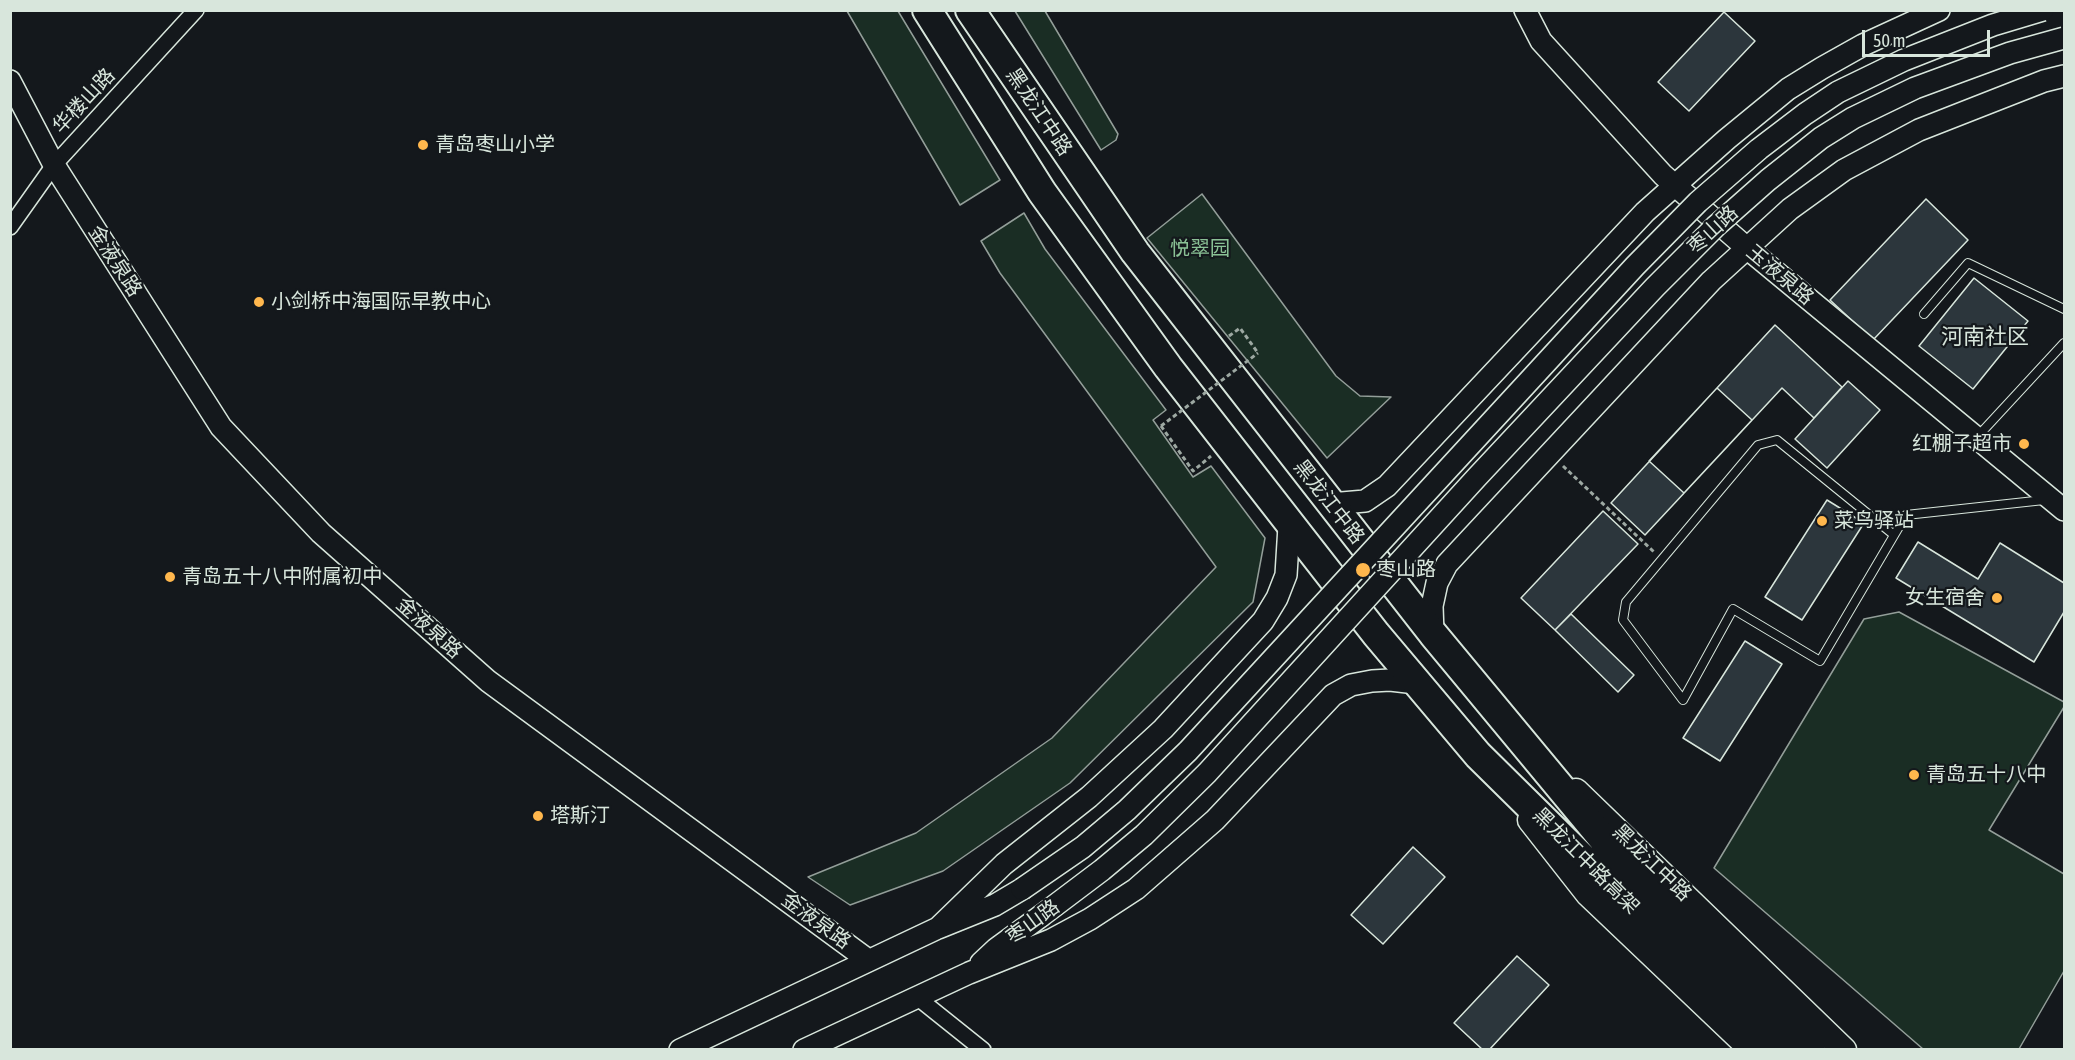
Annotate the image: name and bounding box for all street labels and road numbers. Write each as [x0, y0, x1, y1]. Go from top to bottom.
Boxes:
street label: 华楼山路 [48, 64, 120, 138]
street label: 黑龙江中路 [1001, 64, 1077, 160]
street label: 枣山路 [1683, 201, 1743, 259]
street label: 金液泉路 [83, 221, 147, 301]
street label: 玉液泉路 [1742, 240, 1818, 310]
street label: 黑龙江中路 [1289, 455, 1369, 549]
street label: 金液泉路 [391, 592, 467, 664]
street label: 黑龙江中路高架 [1528, 803, 1644, 919]
street label: 黑龙江中路 [1608, 820, 1696, 906]
street label: 金液泉路 [777, 888, 855, 954]
street label: 枣山路 [1002, 895, 1064, 949]

